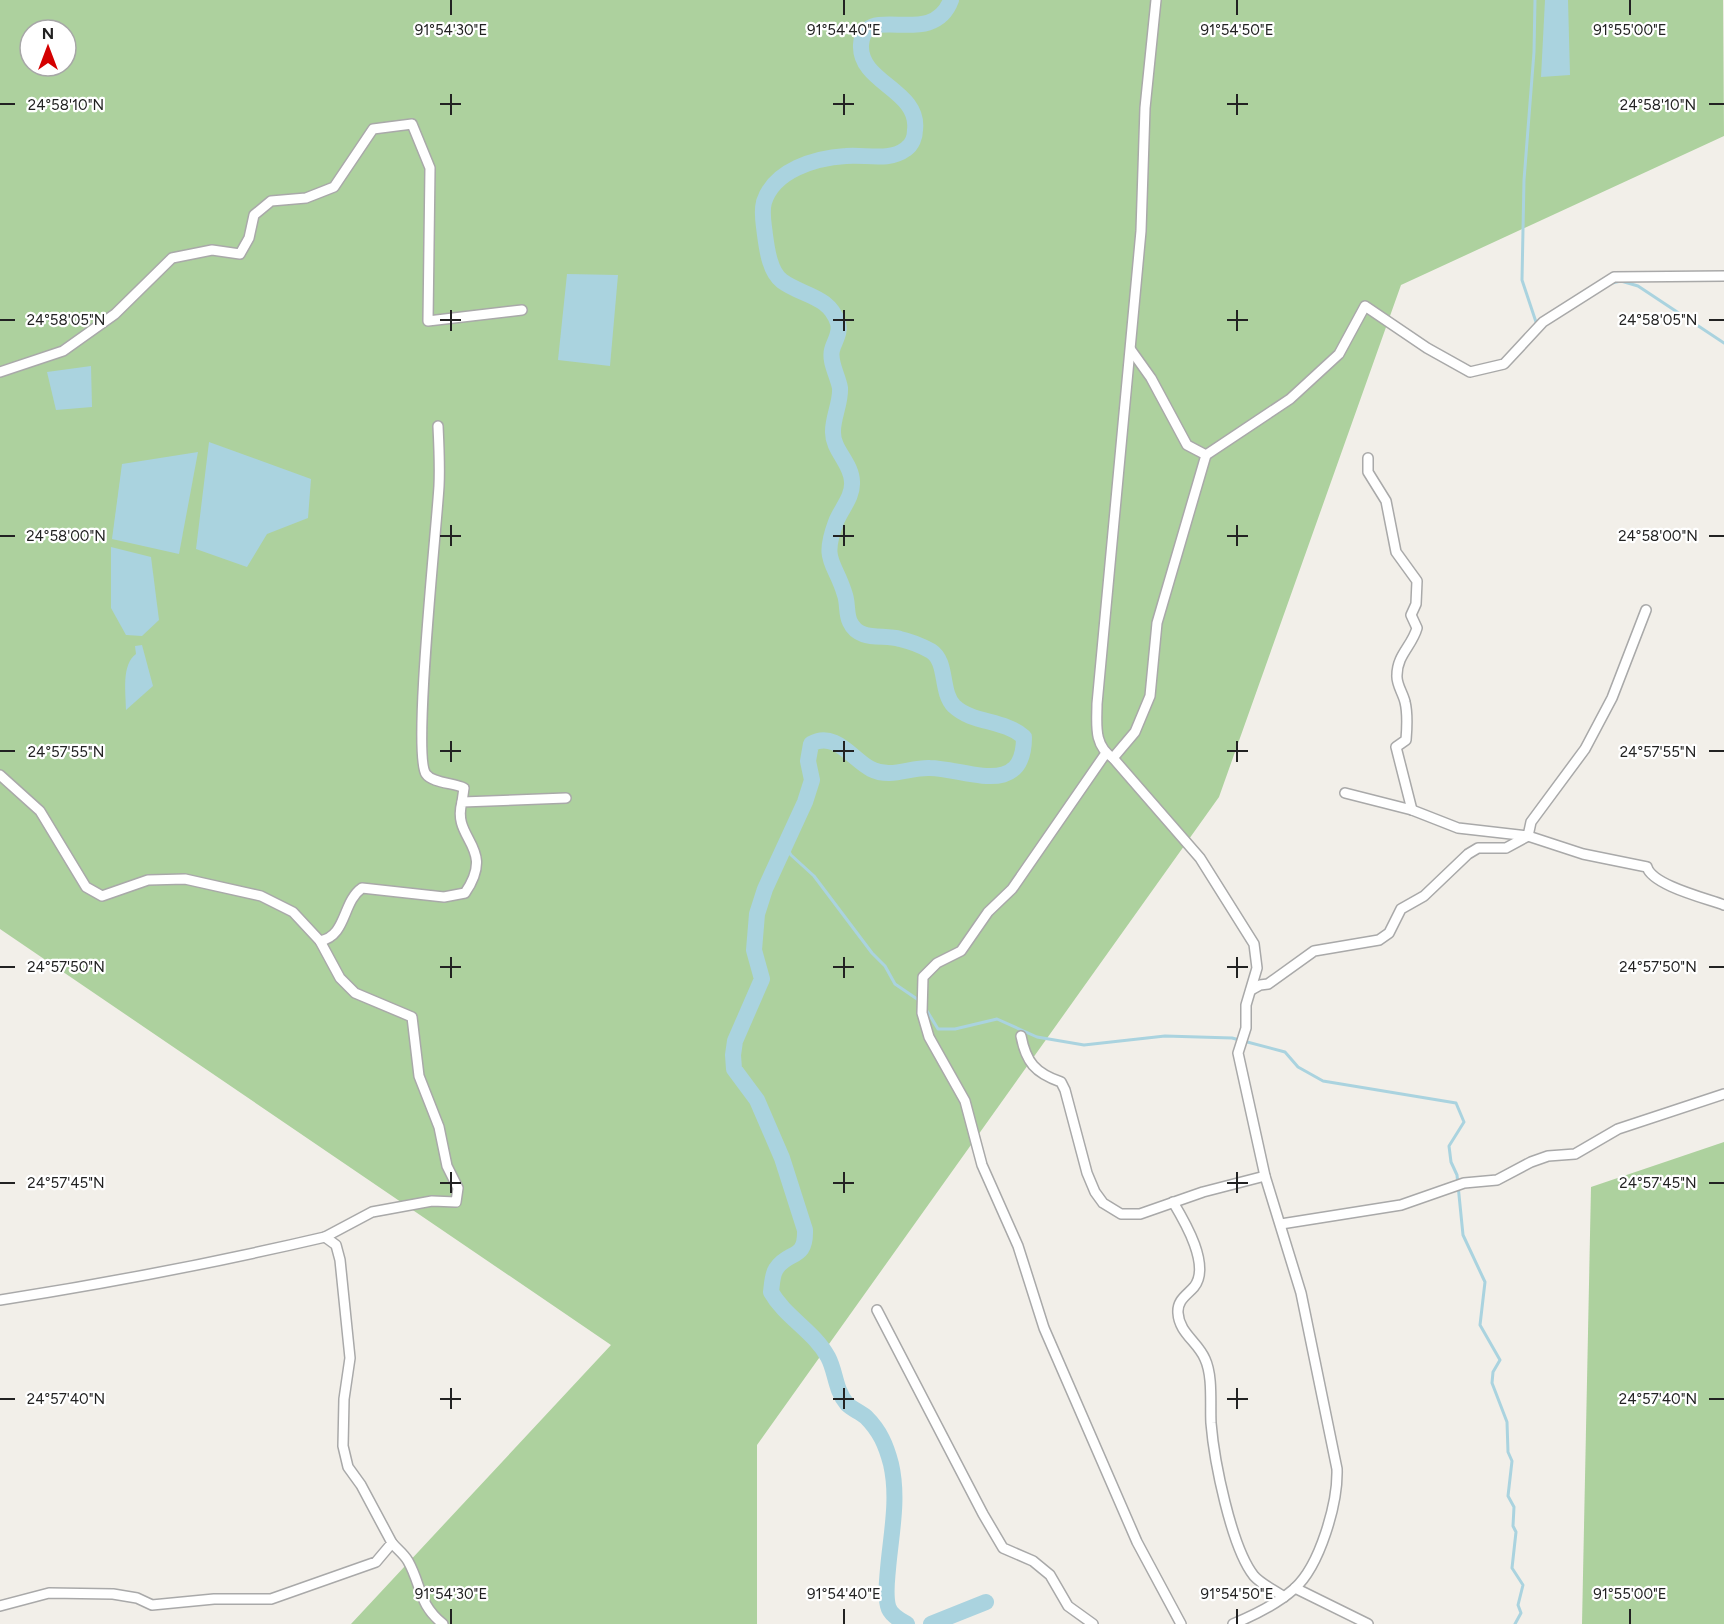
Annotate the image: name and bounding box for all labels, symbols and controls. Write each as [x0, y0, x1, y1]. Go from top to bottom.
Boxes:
north arrow [18, 18, 78, 78]
text: 91°54'30"E [415, 21, 487, 39]
text: 91°54'40"E [807, 21, 881, 39]
text: 91°54'50"E [1200, 21, 1274, 39]
text: 91°55'00"E [1593, 21, 1667, 39]
text: N [42, 24, 54, 43]
text: 24°58'10"N [28, 96, 104, 114]
text: 24°58'10"N [1620, 96, 1696, 114]
text: 24°58'05"N [27, 311, 105, 329]
text: 24°58'05"N [1619, 311, 1697, 329]
text: 24°58'00"N [26, 527, 106, 545]
text: 24°58'00"N [1618, 527, 1698, 545]
text: 24°57'55"N [28, 743, 104, 761]
text: 24°57'55"N [1620, 743, 1696, 761]
text: 24°57'50"N [27, 958, 105, 976]
text: 24°57'50"N [1619, 958, 1697, 976]
text: 24°57'45"N [27, 1174, 105, 1192]
text: 24°57'45"N [1619, 1174, 1697, 1192]
text: 24°57'40"N [27, 1390, 105, 1408]
text: 24°57'40"N [1619, 1390, 1697, 1408]
text: 91°54'30"E [415, 1585, 487, 1603]
text: 91°54'40"E [807, 1585, 881, 1603]
text: 91°54'50"E [1200, 1585, 1274, 1603]
text: 91°55'00"E [1593, 1585, 1667, 1603]

